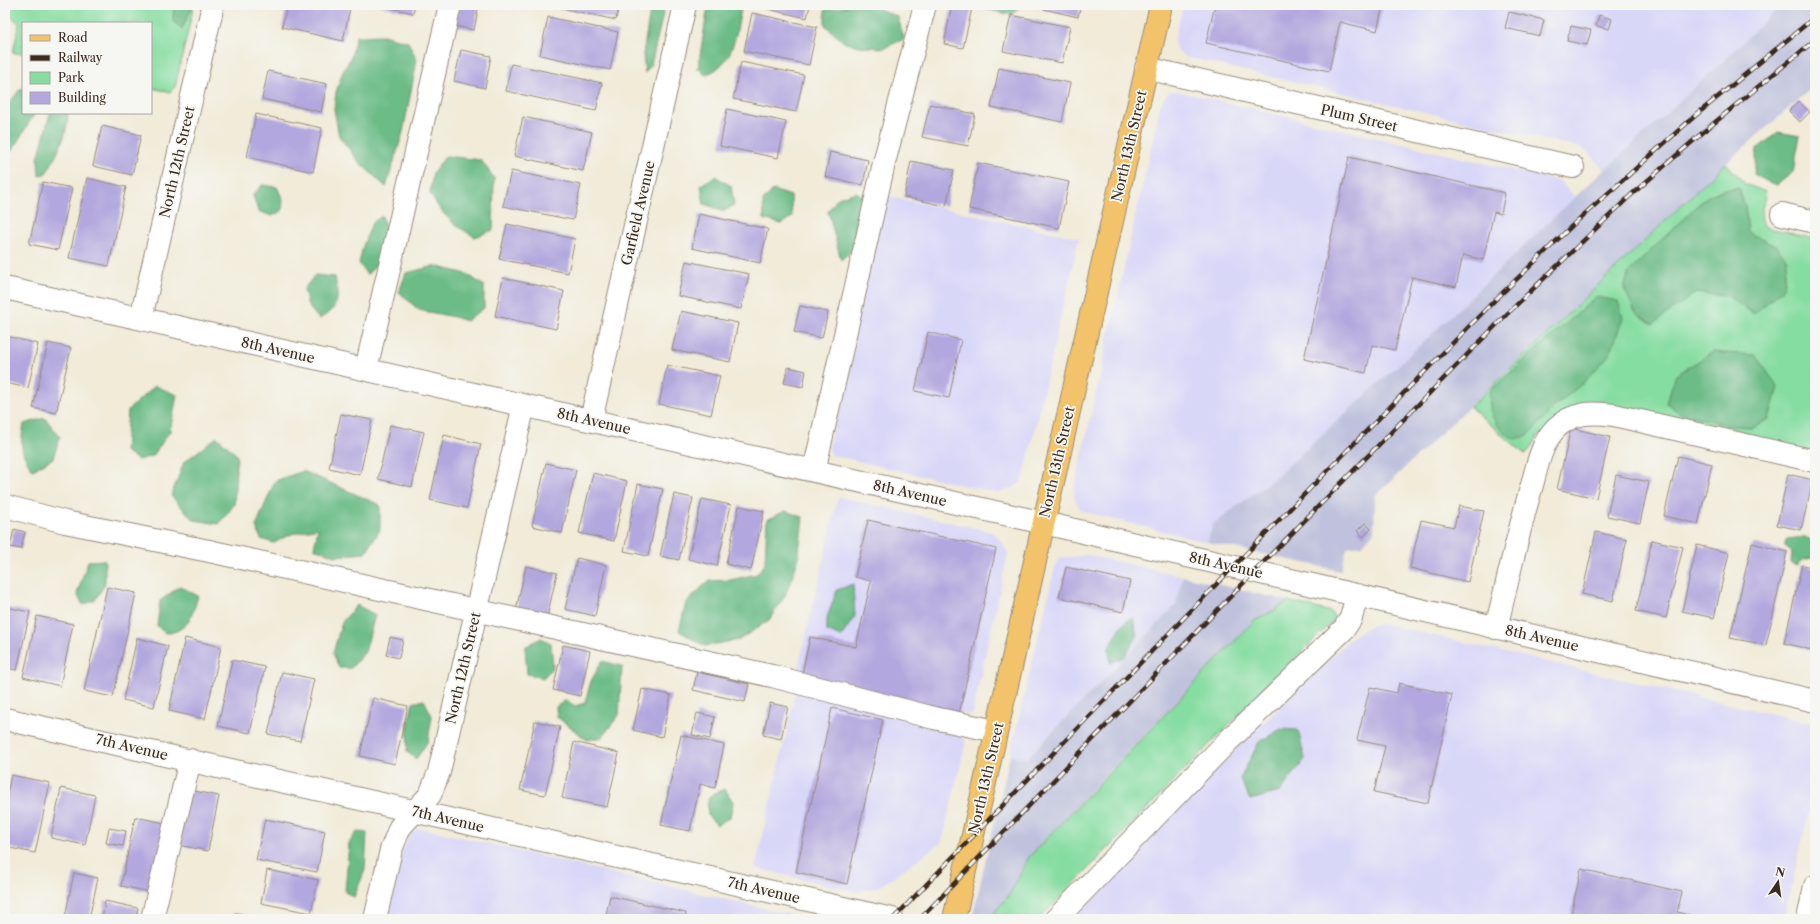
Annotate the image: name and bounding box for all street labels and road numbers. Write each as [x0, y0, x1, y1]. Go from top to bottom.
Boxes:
street label: North 13th Street [1107, 88, 1151, 203]
street label: Plum Street [1319, 100, 1399, 136]
street label: North 12th Street [155, 104, 199, 220]
street label: Garfield Avenue [617, 159, 659, 267]
street label: 8th Avenue [239, 333, 317, 367]
street label: 8th Avenue [555, 404, 633, 438]
street label: North 13th Street [1035, 404, 1079, 519]
street label: 8th Avenue [871, 476, 949, 510]
street label: 8th Avenue [1187, 548, 1265, 582]
street label: North 12th Street [441, 610, 485, 726]
street label: 8th Avenue [1503, 621, 1581, 655]
street label: North 13th Street [964, 720, 1008, 835]
street label: 7th Avenue [94, 730, 170, 764]
street label: 7th Avenue [410, 802, 486, 836]
street label: 7th Avenue [726, 873, 802, 907]

